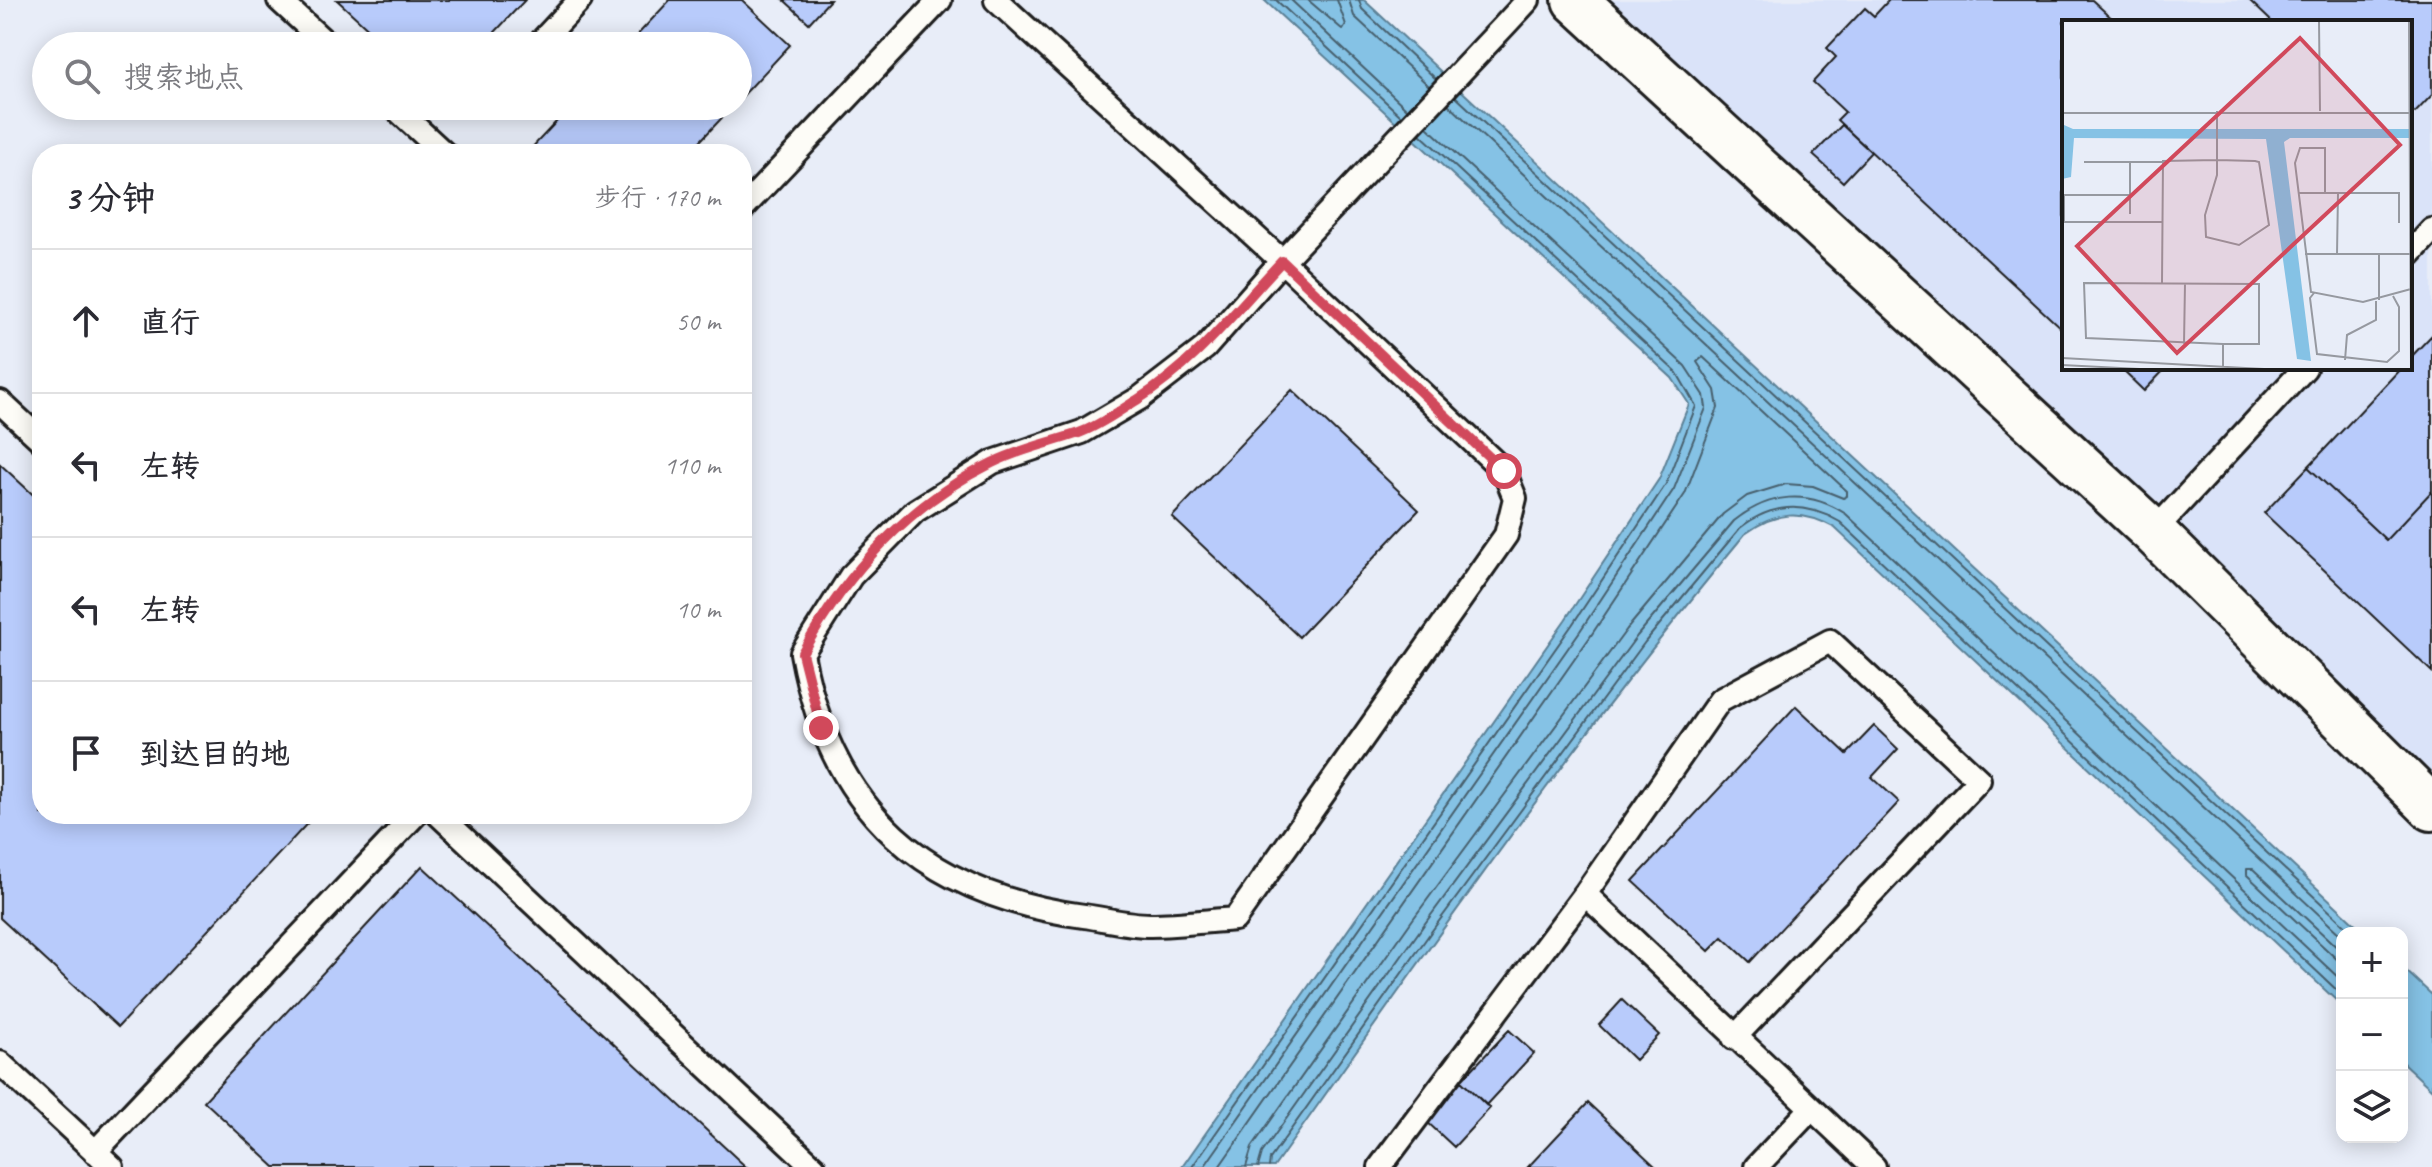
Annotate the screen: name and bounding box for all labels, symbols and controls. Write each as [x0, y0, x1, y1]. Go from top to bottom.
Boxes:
inset map [2062, 20, 2412, 370]
search box [32, 32, 752, 120]
icon: search [60, 54, 104, 98]
text: 搜索地点 [124, 58, 244, 96]
text: 3 分钟 [64, 176, 156, 219]
text: 步行 · 170 m [595, 181, 720, 214]
icon: ahead [64, 299, 108, 343]
text: 直行 [140, 303, 200, 341]
text: 50 m [676, 305, 720, 338]
icon: left [64, 443, 108, 487]
text: 左转 [140, 447, 200, 485]
text: 110 m [664, 449, 720, 482]
route start [1486, 453, 1522, 489]
icon: left [64, 587, 108, 631]
text: 左转 [140, 591, 200, 629]
text: 10 m [676, 593, 720, 626]
route end [803, 710, 839, 746]
icon: arrive [64, 731, 108, 775]
text: 到达目的地 [140, 735, 290, 773]
map controls [2336, 927, 2408, 1143]
button: + [2336, 927, 2408, 999]
button: − [2336, 999, 2408, 1071]
button: layers [2336, 1071, 2408, 1143]

